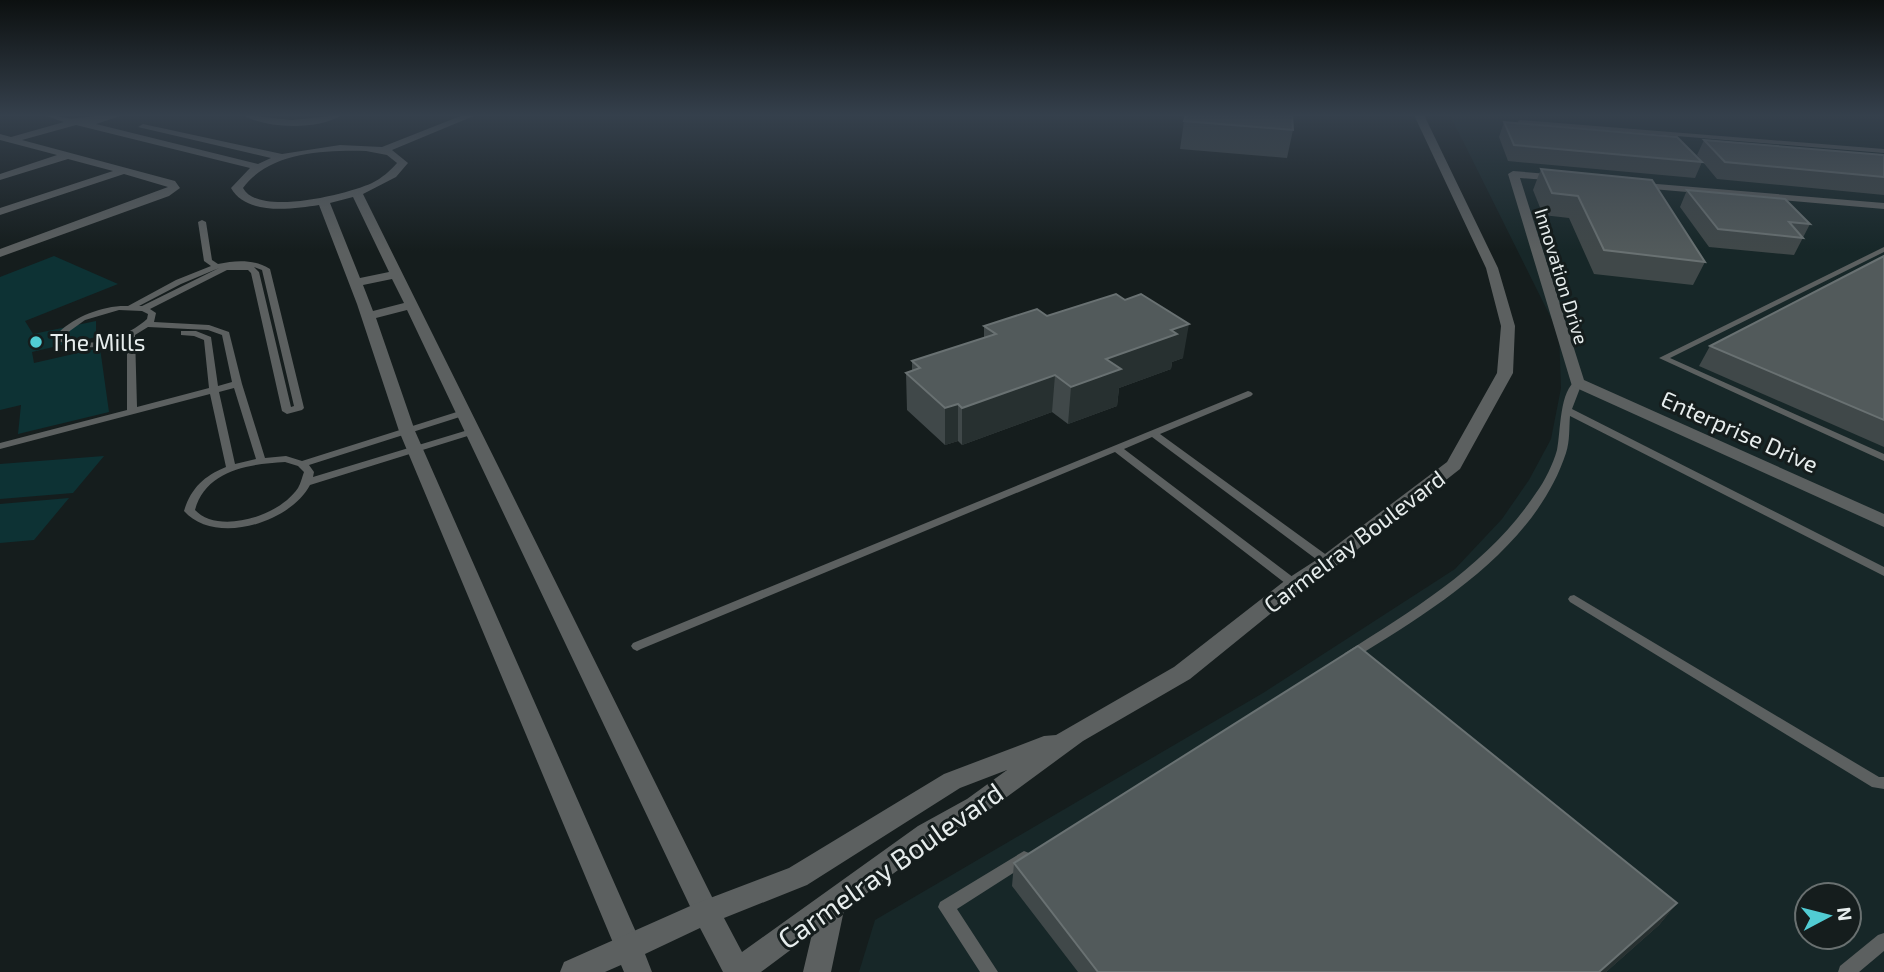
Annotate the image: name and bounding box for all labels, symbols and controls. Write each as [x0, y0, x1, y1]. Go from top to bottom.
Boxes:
street label: Innovation Drive [1530, 205, 1594, 347]
place label: The Mills [50, 328, 145, 356]
marker: The Mills [28, 334, 44, 350]
street label: Enterprise Drive [1657, 384, 1823, 478]
street label: Carmelray Boulevard [1258, 464, 1450, 618]
street label: Carmelray Boulevard [771, 774, 1009, 956]
north arrow [1793, 881, 1863, 951]
text: N [1833, 906, 1858, 922]

